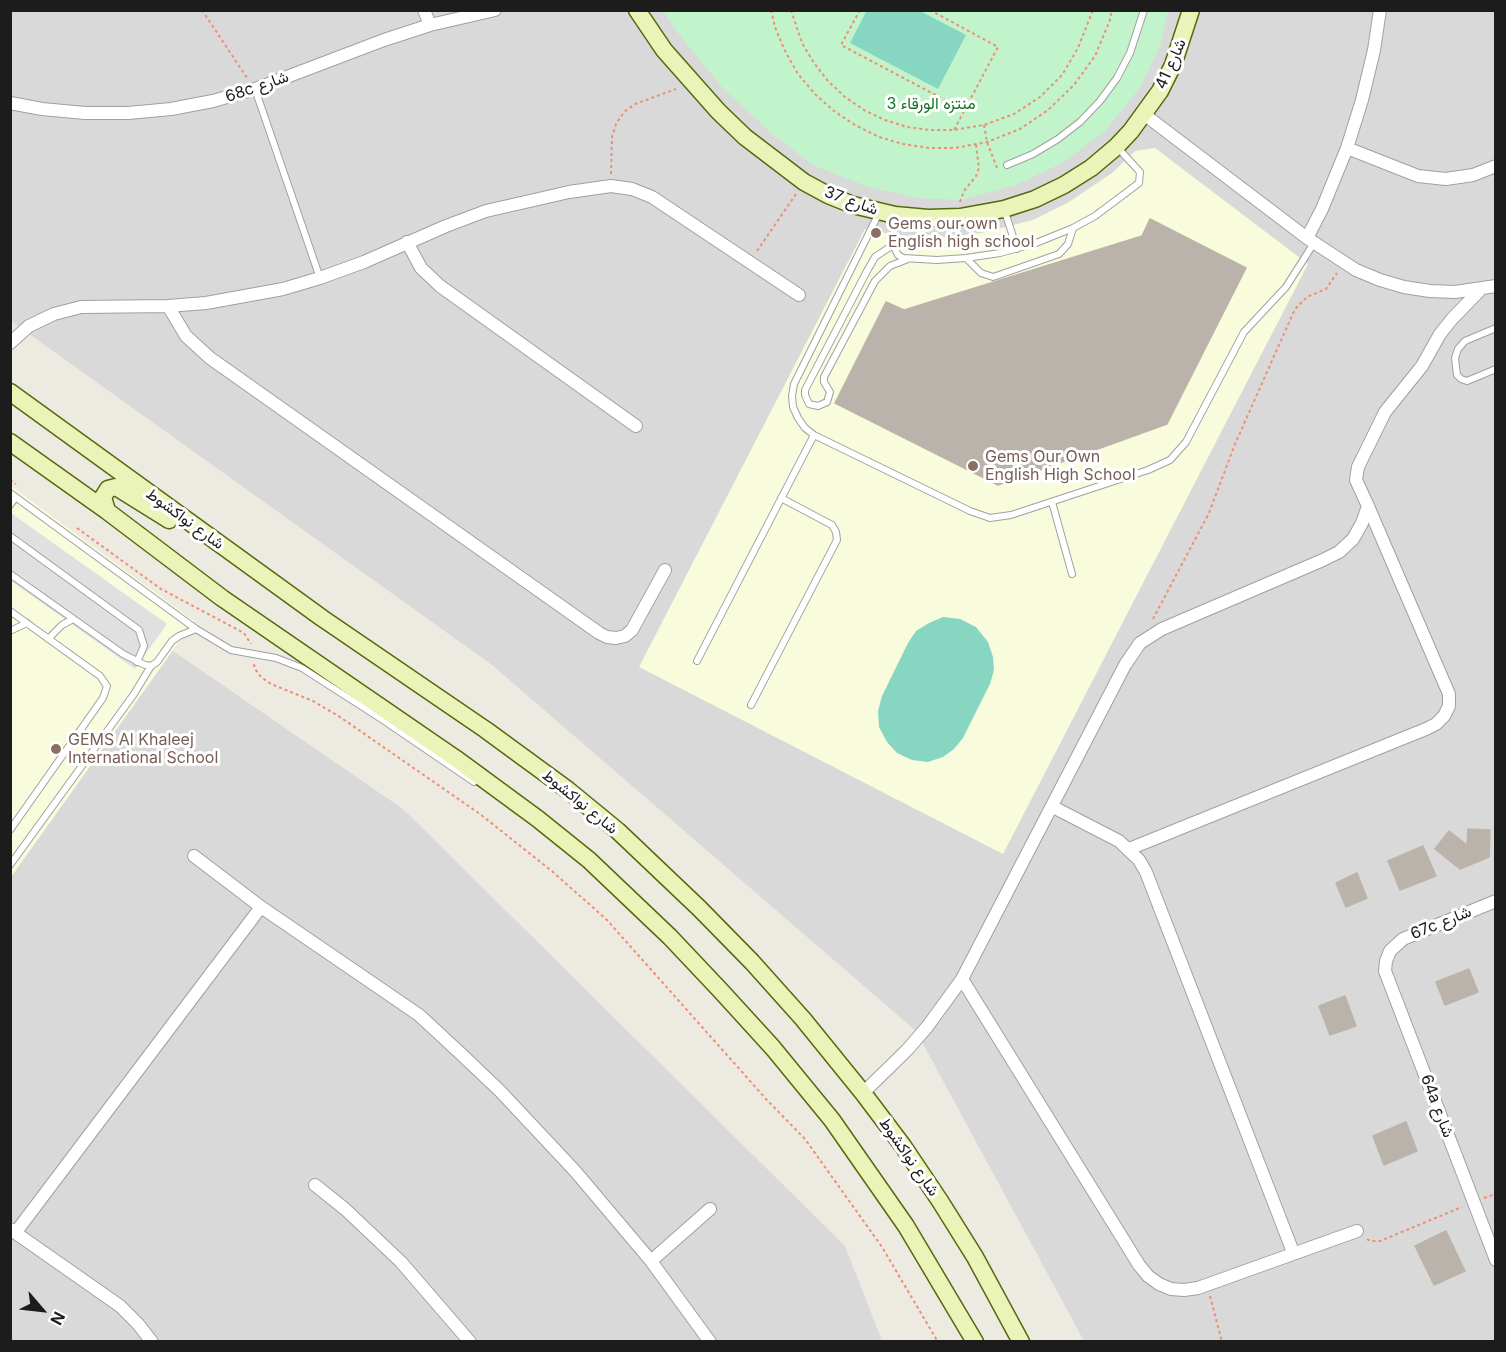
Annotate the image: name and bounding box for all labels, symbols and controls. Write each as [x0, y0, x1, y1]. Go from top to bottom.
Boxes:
street label: شارع 41 [1151, 36, 1191, 92]
street label: 68c شارع [223, 67, 291, 107]
park label: منتزه الورقاء 3 [886, 94, 976, 114]
street label: شارع 37 [822, 182, 880, 220]
place label: Gems our own English high school [888, 214, 1034, 252]
marker: Gems our own English high school [869, 226, 883, 240]
place label: Gems Our Own English High School [985, 447, 1136, 485]
marker: Gems Our Own English High School [966, 459, 980, 473]
street label: شارع نواكشوط [142, 484, 228, 554]
place label: GEMS Al Khaleej International School [68, 730, 218, 768]
marker: GEMS Al Khaleej International School [49, 742, 63, 756]
street label: شارع نواكشوط [538, 766, 622, 838]
street label: 67c شارع [1408, 902, 1474, 944]
street label: 64a شارع [1416, 1072, 1458, 1140]
street label: شارع نواكشوط [875, 1114, 943, 1200]
north arrow [12, 1280, 72, 1340]
text: N [46, 1308, 70, 1329]

